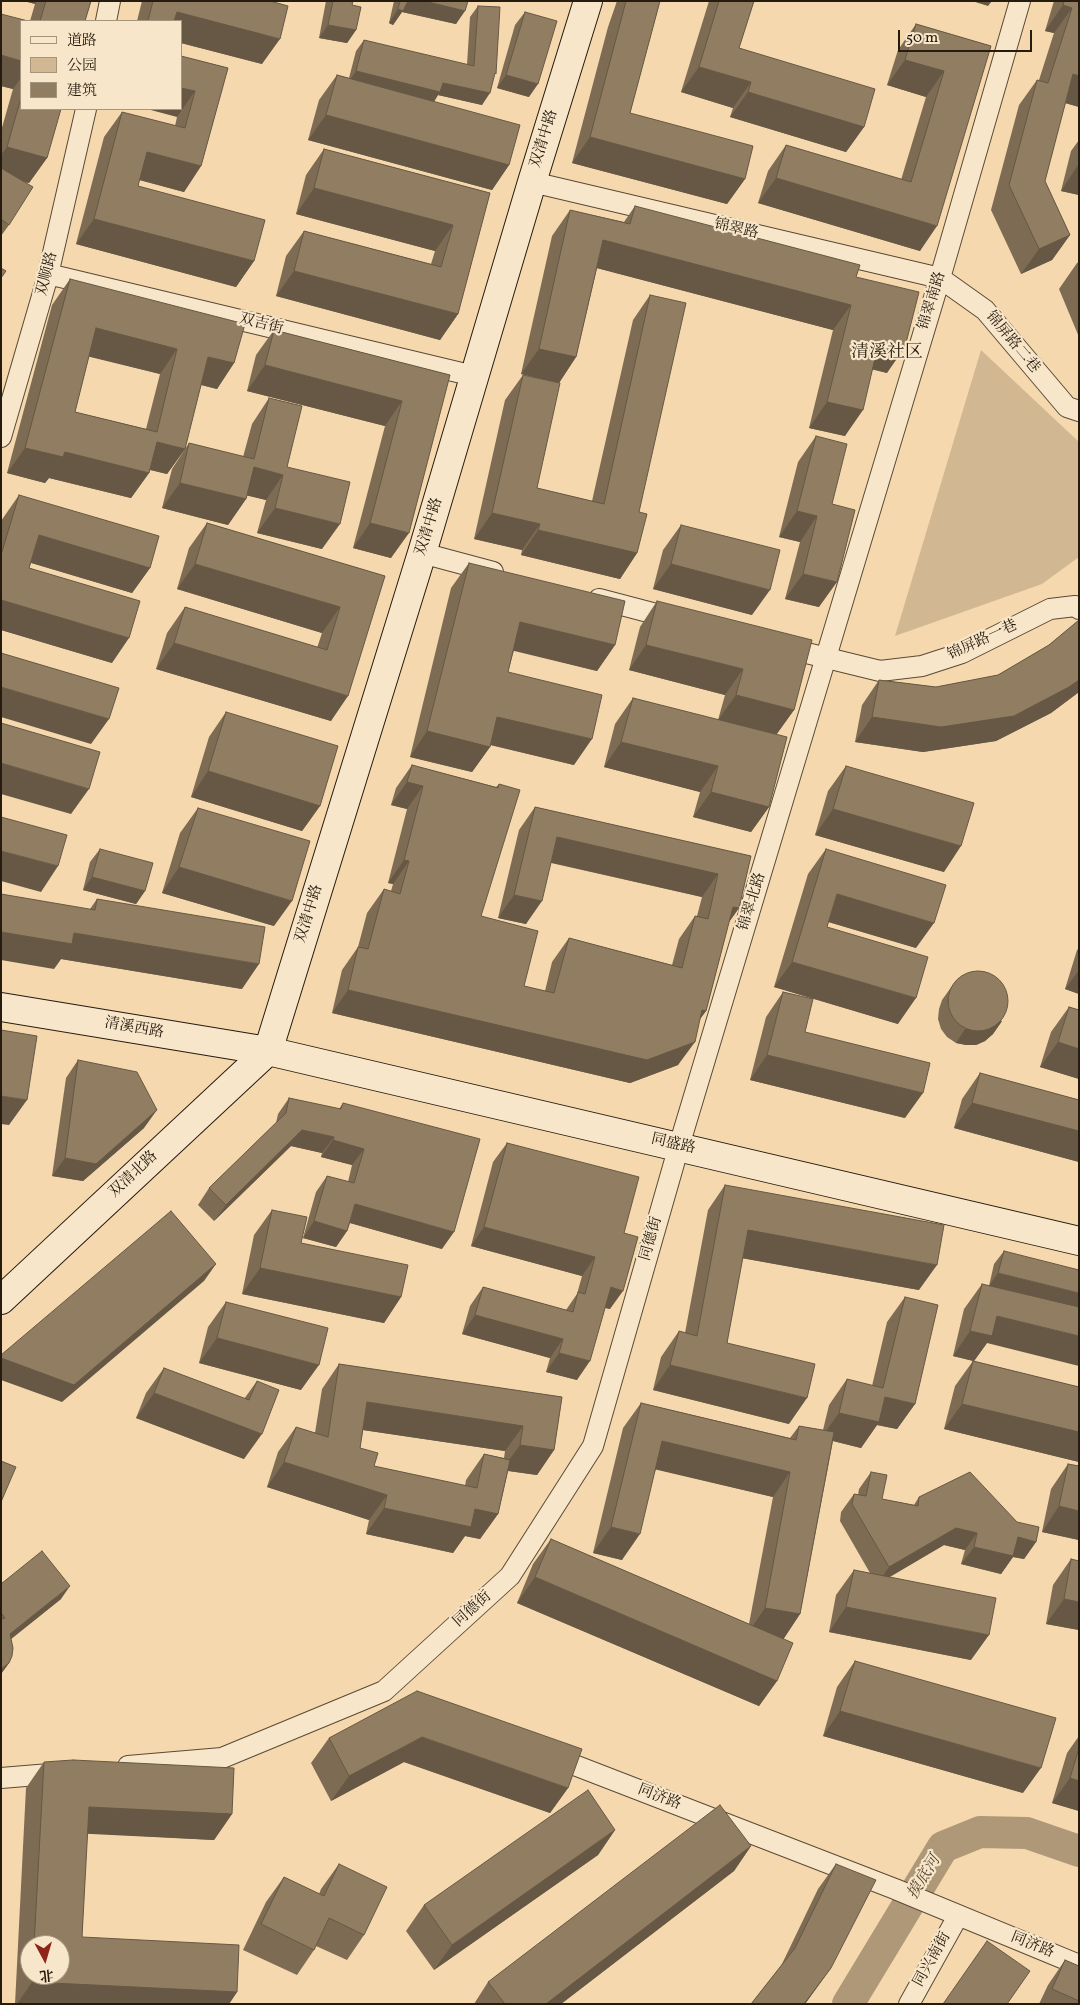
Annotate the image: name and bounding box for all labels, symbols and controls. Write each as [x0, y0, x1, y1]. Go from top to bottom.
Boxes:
legend [20, 20, 182, 110]
scale bar [900, 20, 1034, 52]
text: 50 m [906, 28, 938, 49]
text: 道路 [67, 31, 97, 52]
text: 公园 [67, 56, 97, 77]
text: 建筑 [67, 81, 97, 102]
street label: 双清中路 [528, 108, 562, 170]
street label: 锦翠路 [712, 216, 760, 244]
street label: 双顺路 [34, 250, 62, 298]
street label: 锦翠南路 [916, 270, 950, 332]
street label: 锦屏路二巷 [981, 308, 1043, 378]
street label: 双吉街 [237, 311, 285, 339]
district label: 清溪社区 [851, 343, 923, 365]
street label: 双清中路 [413, 496, 447, 558]
street label: 锦屏路一巷 [945, 617, 1021, 665]
street label: 锦翠北路 [736, 871, 770, 933]
street label: 双清中路 [293, 883, 327, 945]
street label: 清溪西路 [103, 1015, 165, 1043]
street label: 同盛路 [649, 1131, 697, 1159]
street label: 双清北路 [106, 1148, 162, 1202]
street label: 同德街 [637, 1215, 667, 1263]
street label: 同德街 [450, 1588, 496, 1632]
street label: 同济路 [635, 1782, 683, 1814]
water label: 摸底河 [904, 1852, 946, 1904]
street label: 同兴南街 [911, 1929, 955, 1991]
street label: 同济路 [1008, 1929, 1056, 1963]
north arrow [20, 1935, 70, 1985]
text: 北 [39, 1964, 54, 1985]

